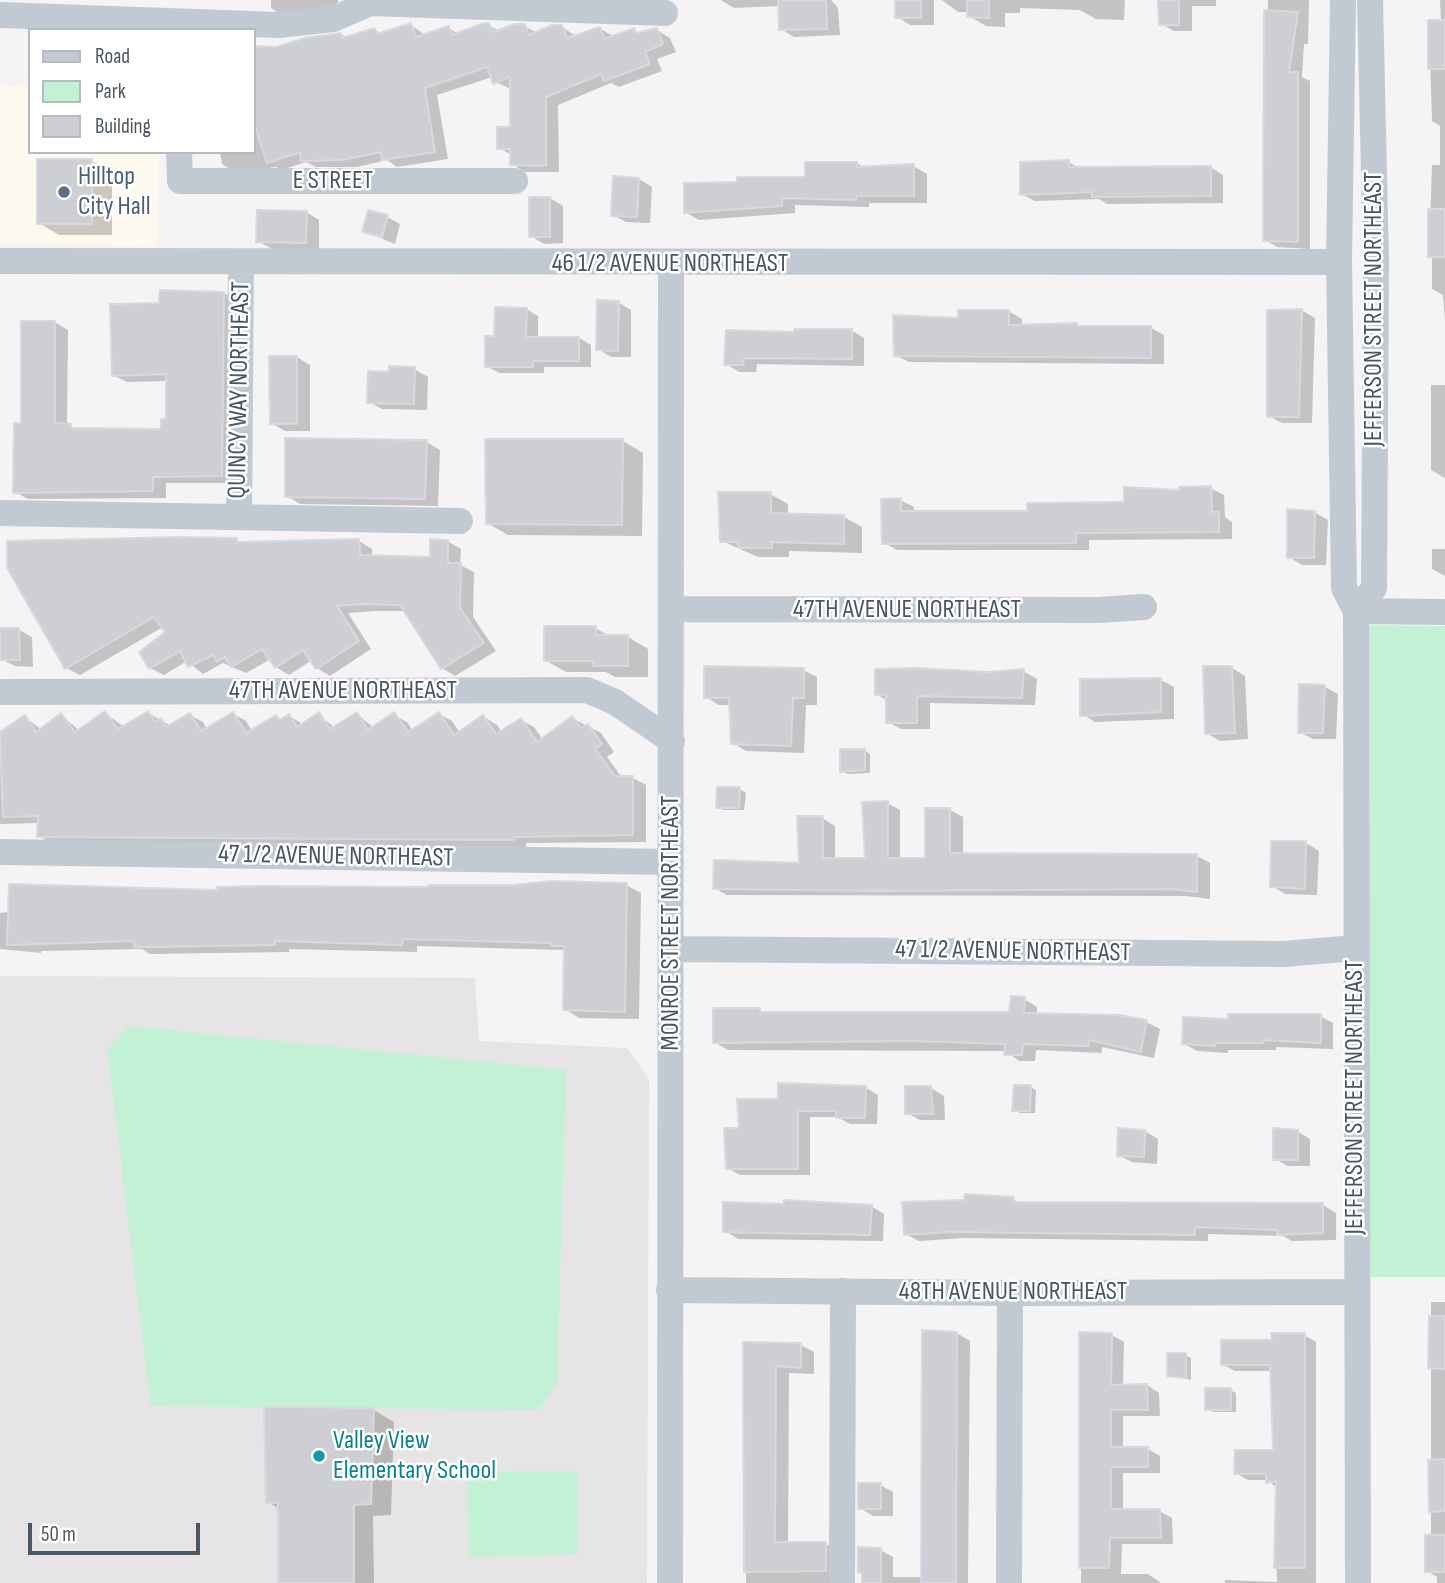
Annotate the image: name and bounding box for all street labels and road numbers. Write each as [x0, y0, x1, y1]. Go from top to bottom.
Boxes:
street label: E STREET [293, 165, 373, 197]
street label: JEFFERSON STREET NORTHEAST [1358, 172, 1390, 446]
street label: 46 1/2 AVENUE NORTHEAST [552, 248, 788, 280]
street label: QUINCY WAY NORTHEAST [223, 281, 257, 499]
street label: 47TH AVENUE NORTHEAST [793, 594, 1021, 626]
street label: 47TH AVENUE NORTHEAST [229, 675, 457, 707]
street label: MONROE STREET NORTHEAST [655, 795, 687, 1051]
street label: 47 1/2 AVENUE NORTHEAST [218, 839, 454, 875]
street label: 47 1/2 AVENUE NORTHEAST [895, 934, 1131, 970]
street label: JEFFERSON STREET NORTHEAST [1339, 960, 1371, 1234]
street label: 48TH AVENUE NORTHEAST [899, 1276, 1127, 1308]

